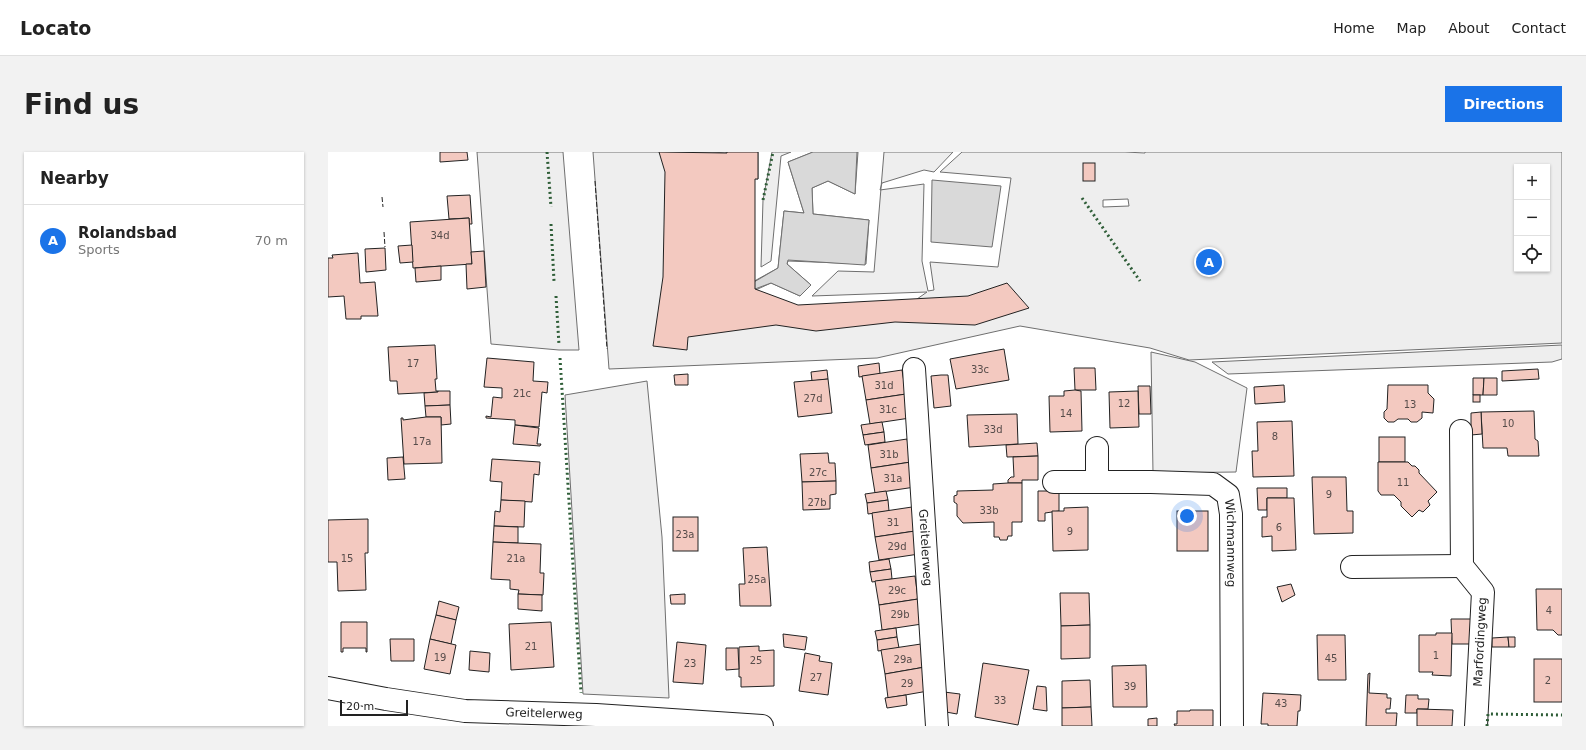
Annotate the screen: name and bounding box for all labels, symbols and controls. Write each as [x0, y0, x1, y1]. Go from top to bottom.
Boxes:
text: Locato [20, 17, 91, 39]
text: Home [1333, 20, 1375, 36]
text: Map [1397, 20, 1426, 36]
text: About [1448, 20, 1490, 36]
text: Contact [1512, 20, 1566, 36]
button: Directions [1445, 86, 1562, 122]
text: Find us [24, 88, 139, 121]
map controls [1514, 164, 1550, 272]
button: + [1514, 164, 1550, 200]
text: Nearby [40, 168, 109, 188]
button: − [1514, 200, 1550, 236]
text: Rolandsbad [78, 224, 177, 242]
house number: 34d [430, 230, 450, 241]
text: A [48, 233, 58, 248]
text: 70 m [255, 233, 288, 248]
button: locate [1514, 236, 1550, 272]
text: Sports [78, 242, 120, 257]
pin: A [1196, 247, 1222, 277]
house number: 17 [407, 358, 419, 369]
house number: 33c [971, 364, 989, 375]
house number: 31d [874, 380, 894, 391]
house number: 21c [513, 388, 531, 399]
house number: 27d [803, 393, 823, 404]
house number: 12 [1118, 398, 1130, 409]
house number: 13 [1404, 399, 1416, 410]
house number: 31c [879, 404, 897, 415]
house number: 14 [1060, 408, 1072, 419]
house number: 10 [1502, 418, 1514, 429]
house number: 33d [983, 424, 1003, 435]
house number: 8 [1272, 431, 1278, 442]
house number: 17a [413, 436, 431, 447]
house number: 31b [879, 449, 899, 460]
house number: 27c [809, 467, 827, 478]
house number: 31a [884, 473, 902, 484]
house number: 11 [1397, 477, 1409, 488]
house number: 9 [1326, 489, 1332, 500]
house number: 27b [807, 497, 827, 508]
street label: Wichmannweg [1222, 498, 1238, 587]
house number: 33b [979, 505, 999, 516]
your location [1177, 506, 1197, 526]
street label: Greitelerweg [916, 509, 935, 587]
house number: 31 [887, 517, 899, 528]
house number: 6 [1276, 522, 1282, 533]
house number: 9 [1067, 526, 1073, 537]
house number: 23a [676, 529, 694, 540]
house number: 29d [887, 541, 907, 552]
house number: 15 [341, 553, 353, 564]
house number: 21a [507, 553, 525, 564]
house number: 25a [748, 574, 766, 585]
house number: 29c [888, 585, 906, 596]
street label: Marfordingweg [1471, 597, 1489, 687]
house number: 4 [1546, 605, 1552, 616]
house number: 29b [890, 609, 910, 620]
house number: 21 [525, 641, 537, 652]
house number: 1 [1433, 650, 1439, 661]
house number: 19 [434, 652, 446, 663]
house number: 45 [1325, 653, 1337, 664]
house number: 29a [894, 654, 912, 665]
house number: 25 [750, 655, 762, 666]
house number: 23 [684, 658, 696, 669]
house number: 27 [810, 672, 822, 683]
house number: 2 [1545, 675, 1551, 686]
house number: 29 [901, 678, 913, 689]
house number: 39 [1124, 681, 1136, 692]
house number: 33 [994, 695, 1006, 706]
scale bar [340, 698, 408, 717]
house number: 43 [1275, 698, 1287, 709]
text: 20 m [346, 700, 374, 713]
street label: Greitelerweg [505, 705, 583, 722]

